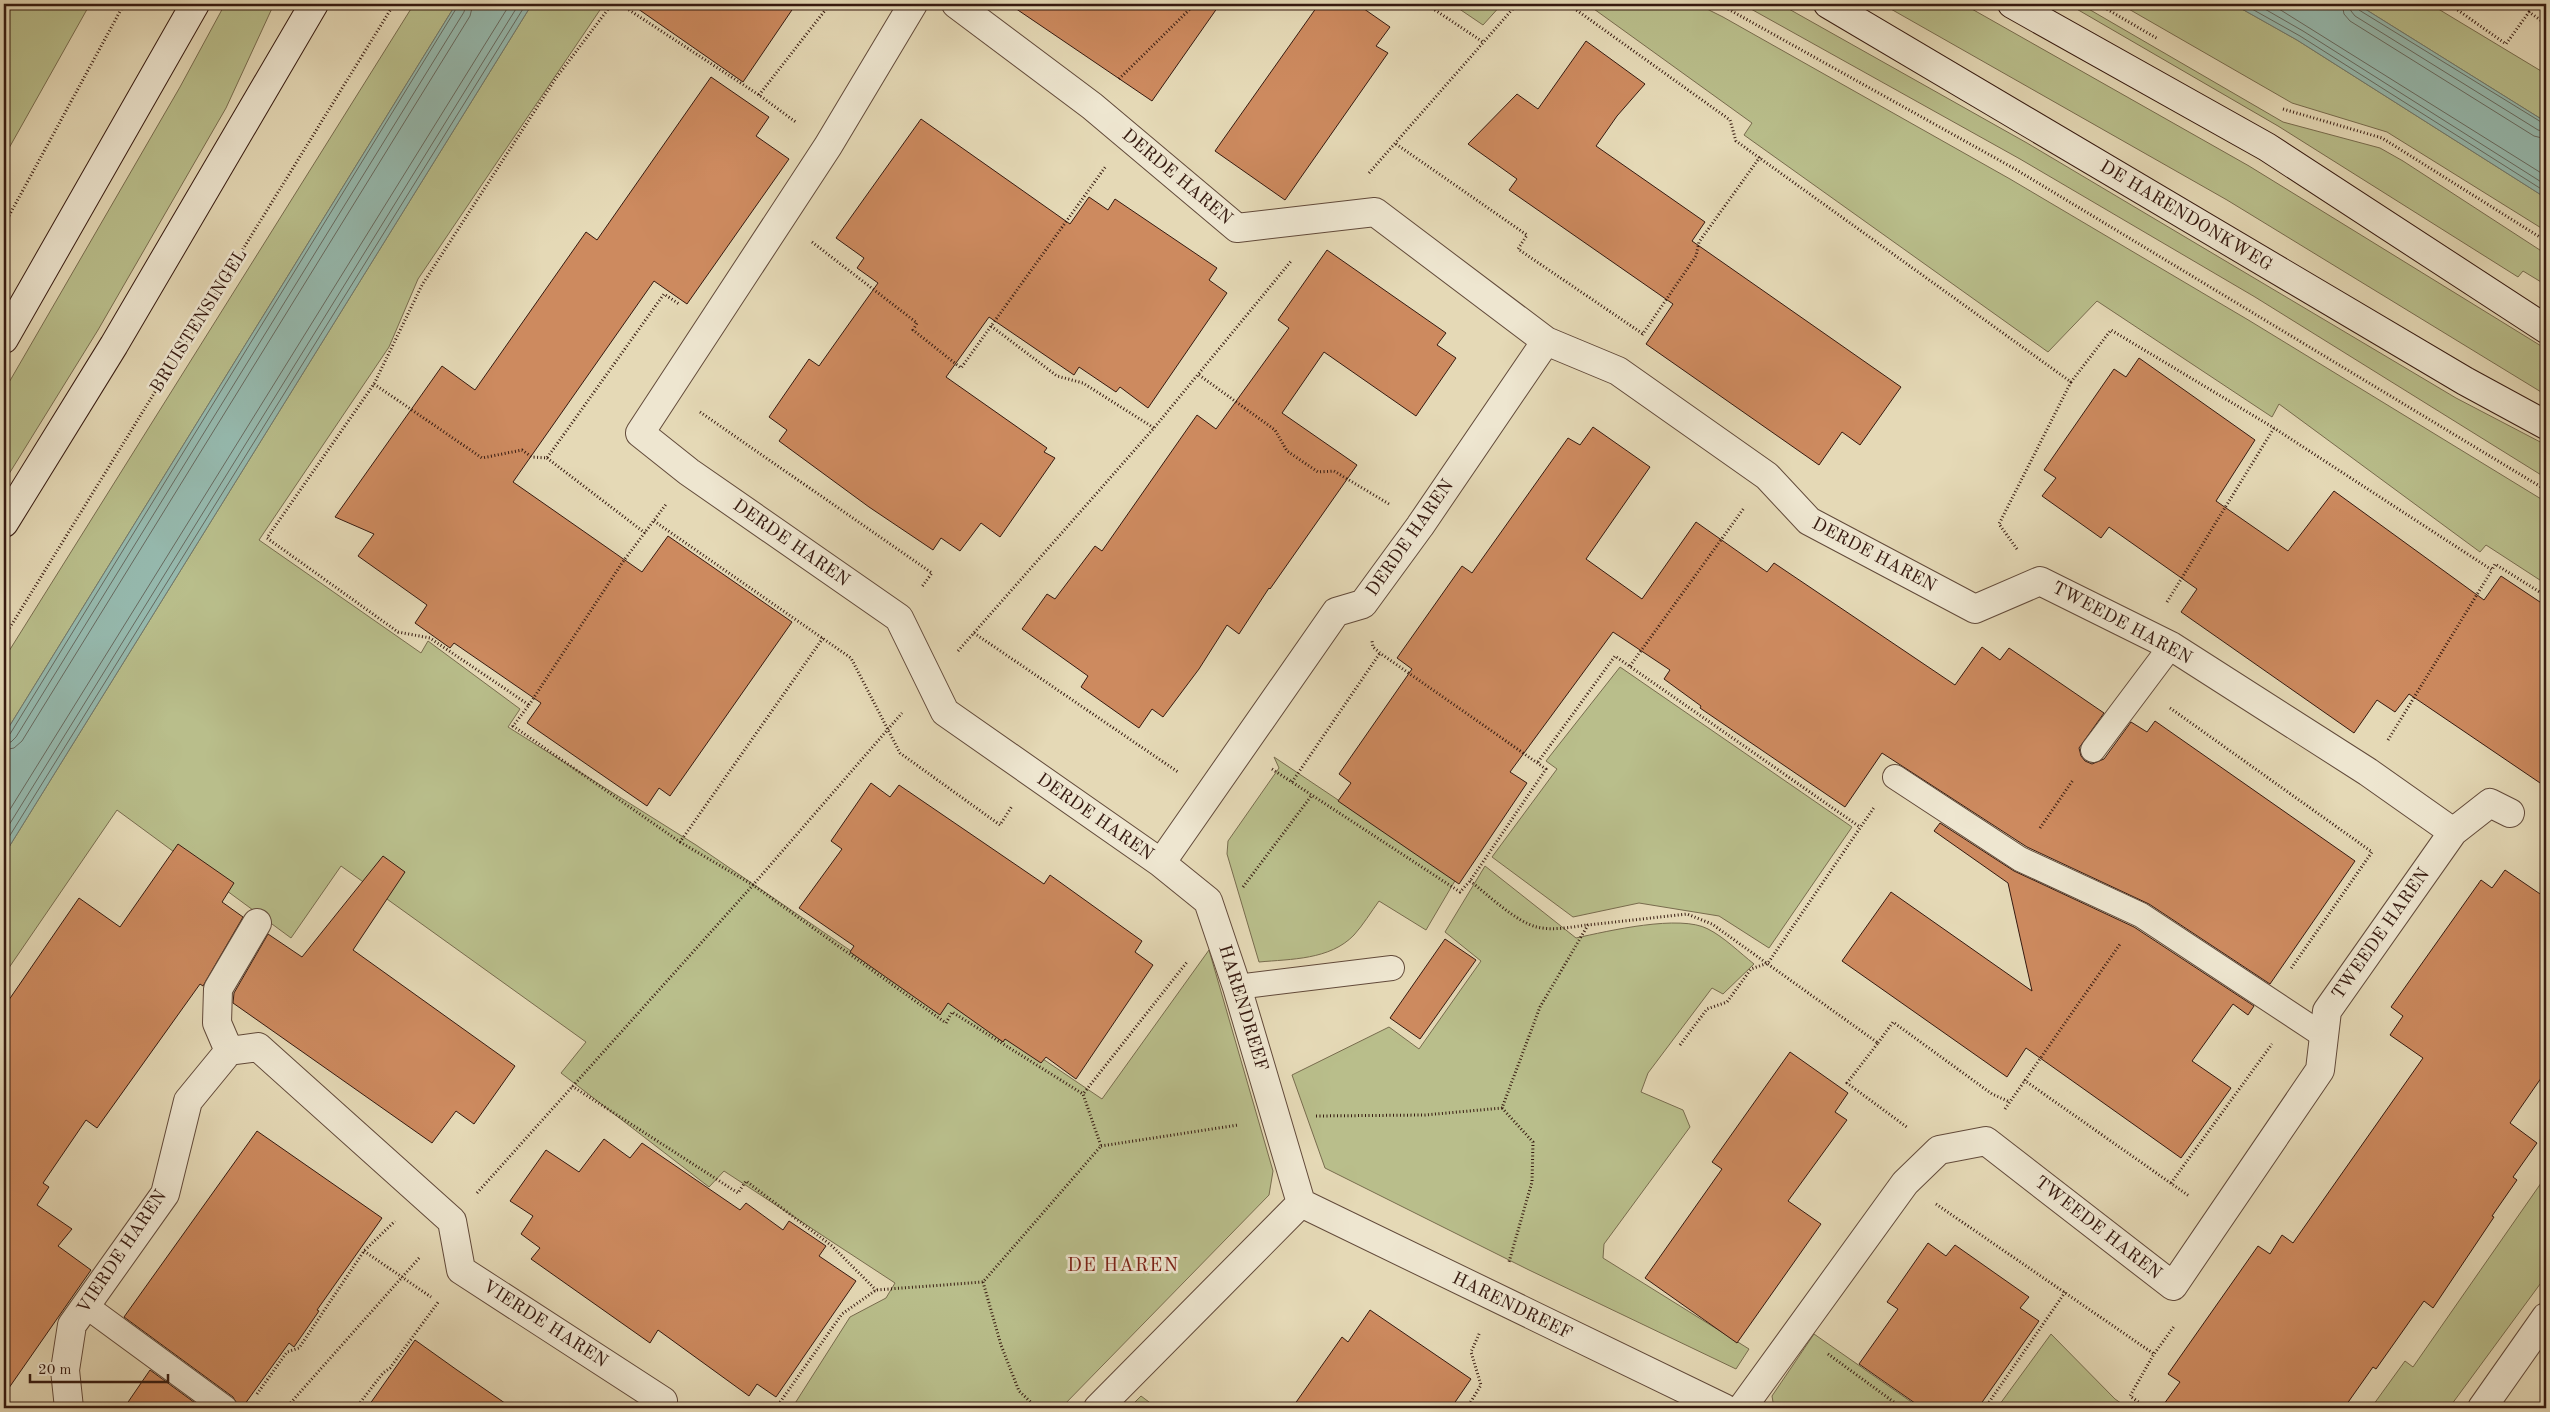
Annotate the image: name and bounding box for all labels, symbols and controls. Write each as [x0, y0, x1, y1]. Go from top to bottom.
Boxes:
street label: DERDE HAREN [1118, 126, 1236, 228]
street label: DE HARENDONKWEG [2097, 157, 2275, 275]
street label: BRUISTENSINGEL [147, 246, 251, 396]
street label: DERDE HAREN [1363, 476, 1457, 600]
street label: DERDE HAREN [729, 496, 853, 590]
street label: DERDE HAREN [1809, 515, 1939, 595]
street label: TWEEDE HAREN [2049, 579, 2195, 668]
street label: DERDE HAREN [1033, 770, 1157, 864]
street label: TWEEDE HAREN [2329, 865, 2433, 1003]
street label: HARENDREEF [1215, 943, 1271, 1073]
street label: TWEEDE HAREN [2031, 1173, 2165, 1283]
street label: VIERDE HAREN [74, 1187, 170, 1317]
district label: DE HAREN [1067, 1257, 1179, 1276]
street label: HARENDREEF [1449, 1269, 1575, 1343]
street label: VIERDE HAREN [479, 1277, 611, 1371]
scale bar [30, 1352, 168, 1384]
text: 20 m [38, 1363, 72, 1378]

